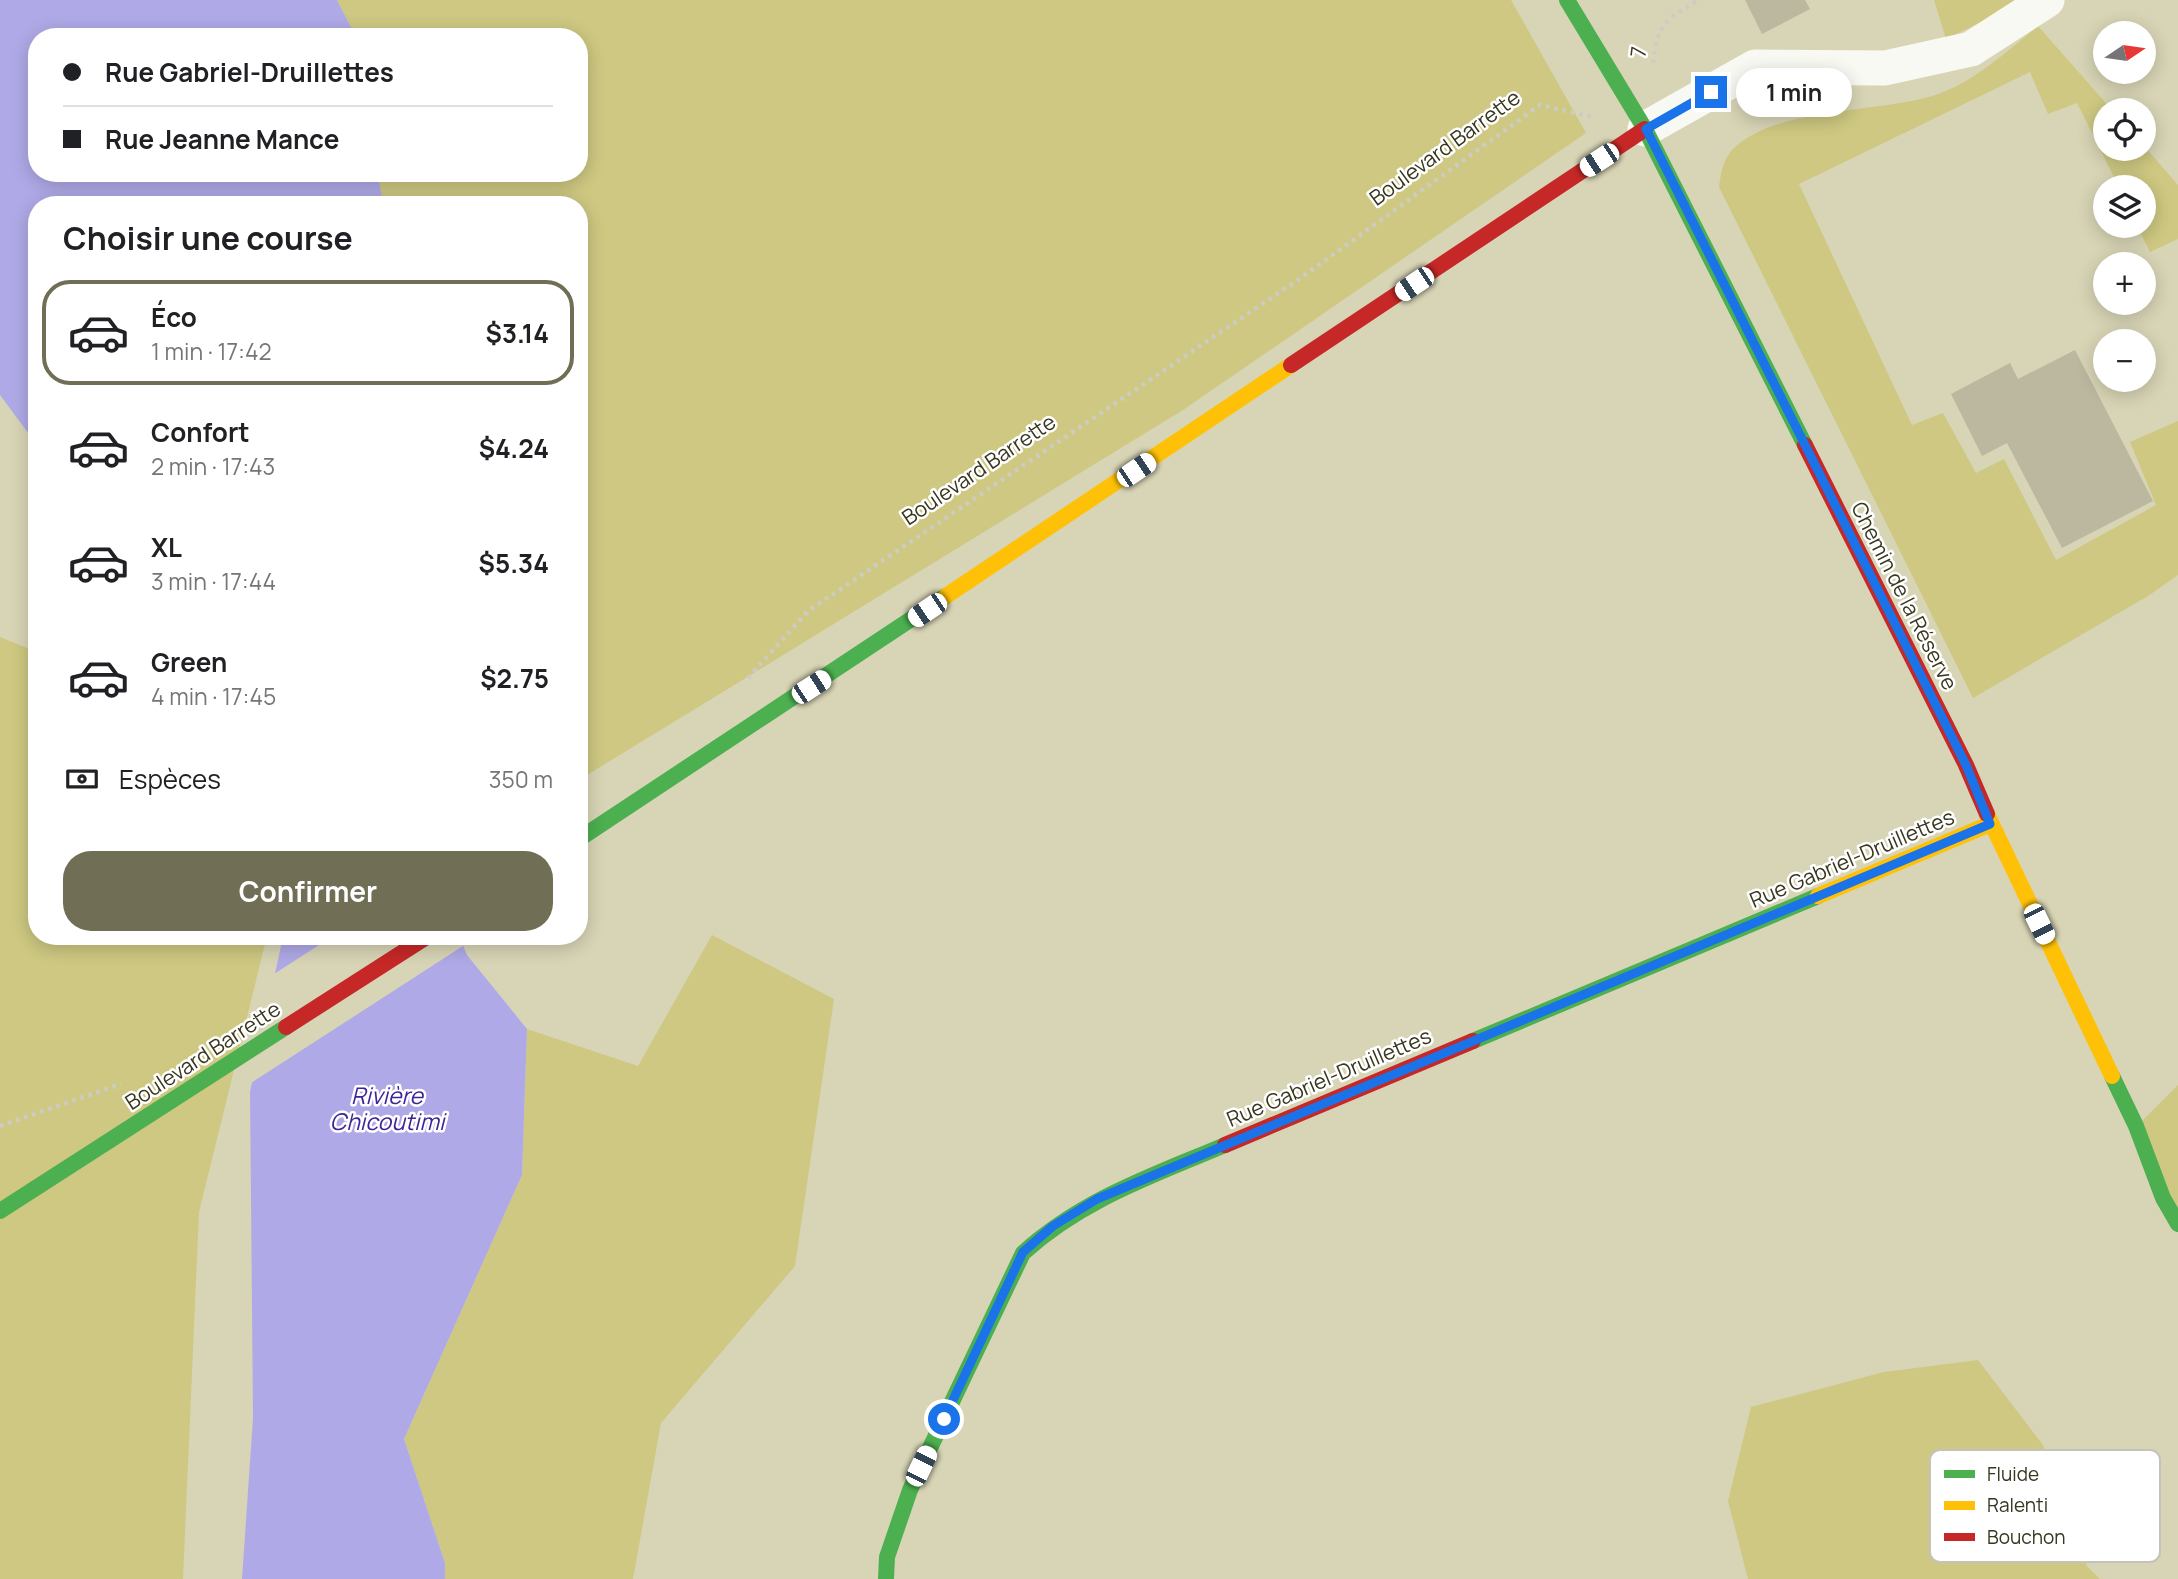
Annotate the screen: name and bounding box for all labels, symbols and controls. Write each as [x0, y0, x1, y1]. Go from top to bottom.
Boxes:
north arrow [2093, 21, 2156, 84]
map controls [2093, 21, 2156, 392]
street label: 7 [1623, 45, 1653, 59]
text: Rue Gabriel-Druillettes [105, 54, 394, 90]
callout: 1 min [1736, 68, 1851, 116]
route end [1695, 76, 1727, 108]
text: 1 min [1766, 76, 1822, 108]
street label: Boulevard Barrette [1363, 83, 1525, 211]
button: locate [2093, 98, 2156, 161]
text: Rue Jeanne Mance [105, 121, 339, 157]
car [1576, 140, 1623, 180]
button: layers [2093, 175, 2156, 238]
text: Choisir une course [63, 216, 353, 260]
button: + [2093, 252, 2156, 315]
car [1391, 264, 1438, 304]
text: Éco [151, 299, 197, 335]
icon: car [67, 301, 130, 364]
text: $3.14 [486, 315, 549, 351]
button: − [2093, 329, 2156, 392]
text: 1 min · 17:42 [151, 335, 272, 367]
street label: Boulevard Barrette [896, 407, 1061, 531]
text: Confort [151, 414, 250, 450]
icon: car [67, 416, 130, 479]
text: $4.24 [479, 430, 549, 466]
text: 2 min · 17:43 [151, 450, 275, 482]
car [1113, 450, 1160, 490]
street label: Chemin de la Réserve [1845, 497, 1964, 694]
text: XL [151, 529, 182, 565]
icon: car [67, 531, 130, 594]
text: $5.34 [479, 545, 549, 581]
text: 3 min · 17:44 [151, 565, 276, 597]
car [904, 590, 951, 630]
text: Green [151, 644, 227, 680]
icon: car [67, 646, 130, 709]
text: $2.75 [480, 660, 549, 696]
car [788, 667, 835, 707]
text: 4 min · 17:45 [151, 680, 276, 712]
icon: cash [63, 760, 101, 798]
text: Espèces [119, 761, 221, 797]
text: 350 m [489, 763, 553, 795]
street label: Rue Gabriel-Druillettes [1745, 802, 1958, 914]
button: Confirmer [63, 851, 553, 931]
car [2021, 901, 2058, 947]
street label: Boulevard Barrette [119, 994, 285, 1116]
street label: Rue Gabriel-Druillettes [1222, 1021, 1435, 1133]
water label: Rivière Chicoutimi [330, 1079, 447, 1137]
route start [928, 1403, 960, 1435]
car [903, 1443, 940, 1489]
legend [1930, 1450, 2160, 1562]
text: Fluide [1987, 1461, 2039, 1487]
text: Ralenti [1987, 1492, 2048, 1518]
text: Bouchon [1987, 1524, 2066, 1550]

